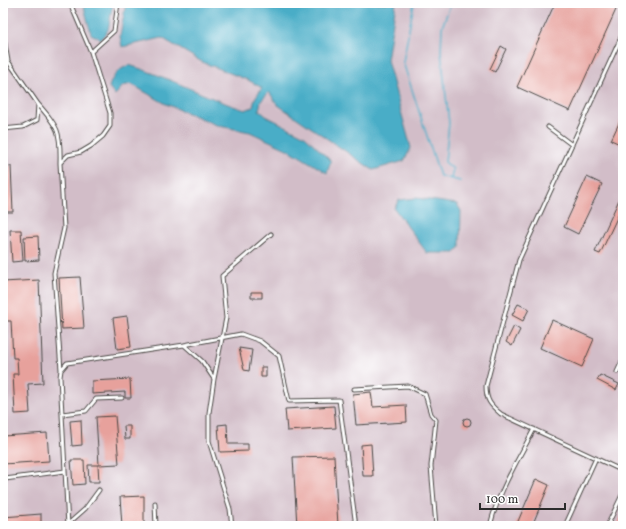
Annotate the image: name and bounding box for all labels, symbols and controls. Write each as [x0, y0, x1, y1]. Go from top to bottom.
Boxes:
scale bar [480, 485, 565, 511]
text: 100 m [486, 492, 519, 508]

